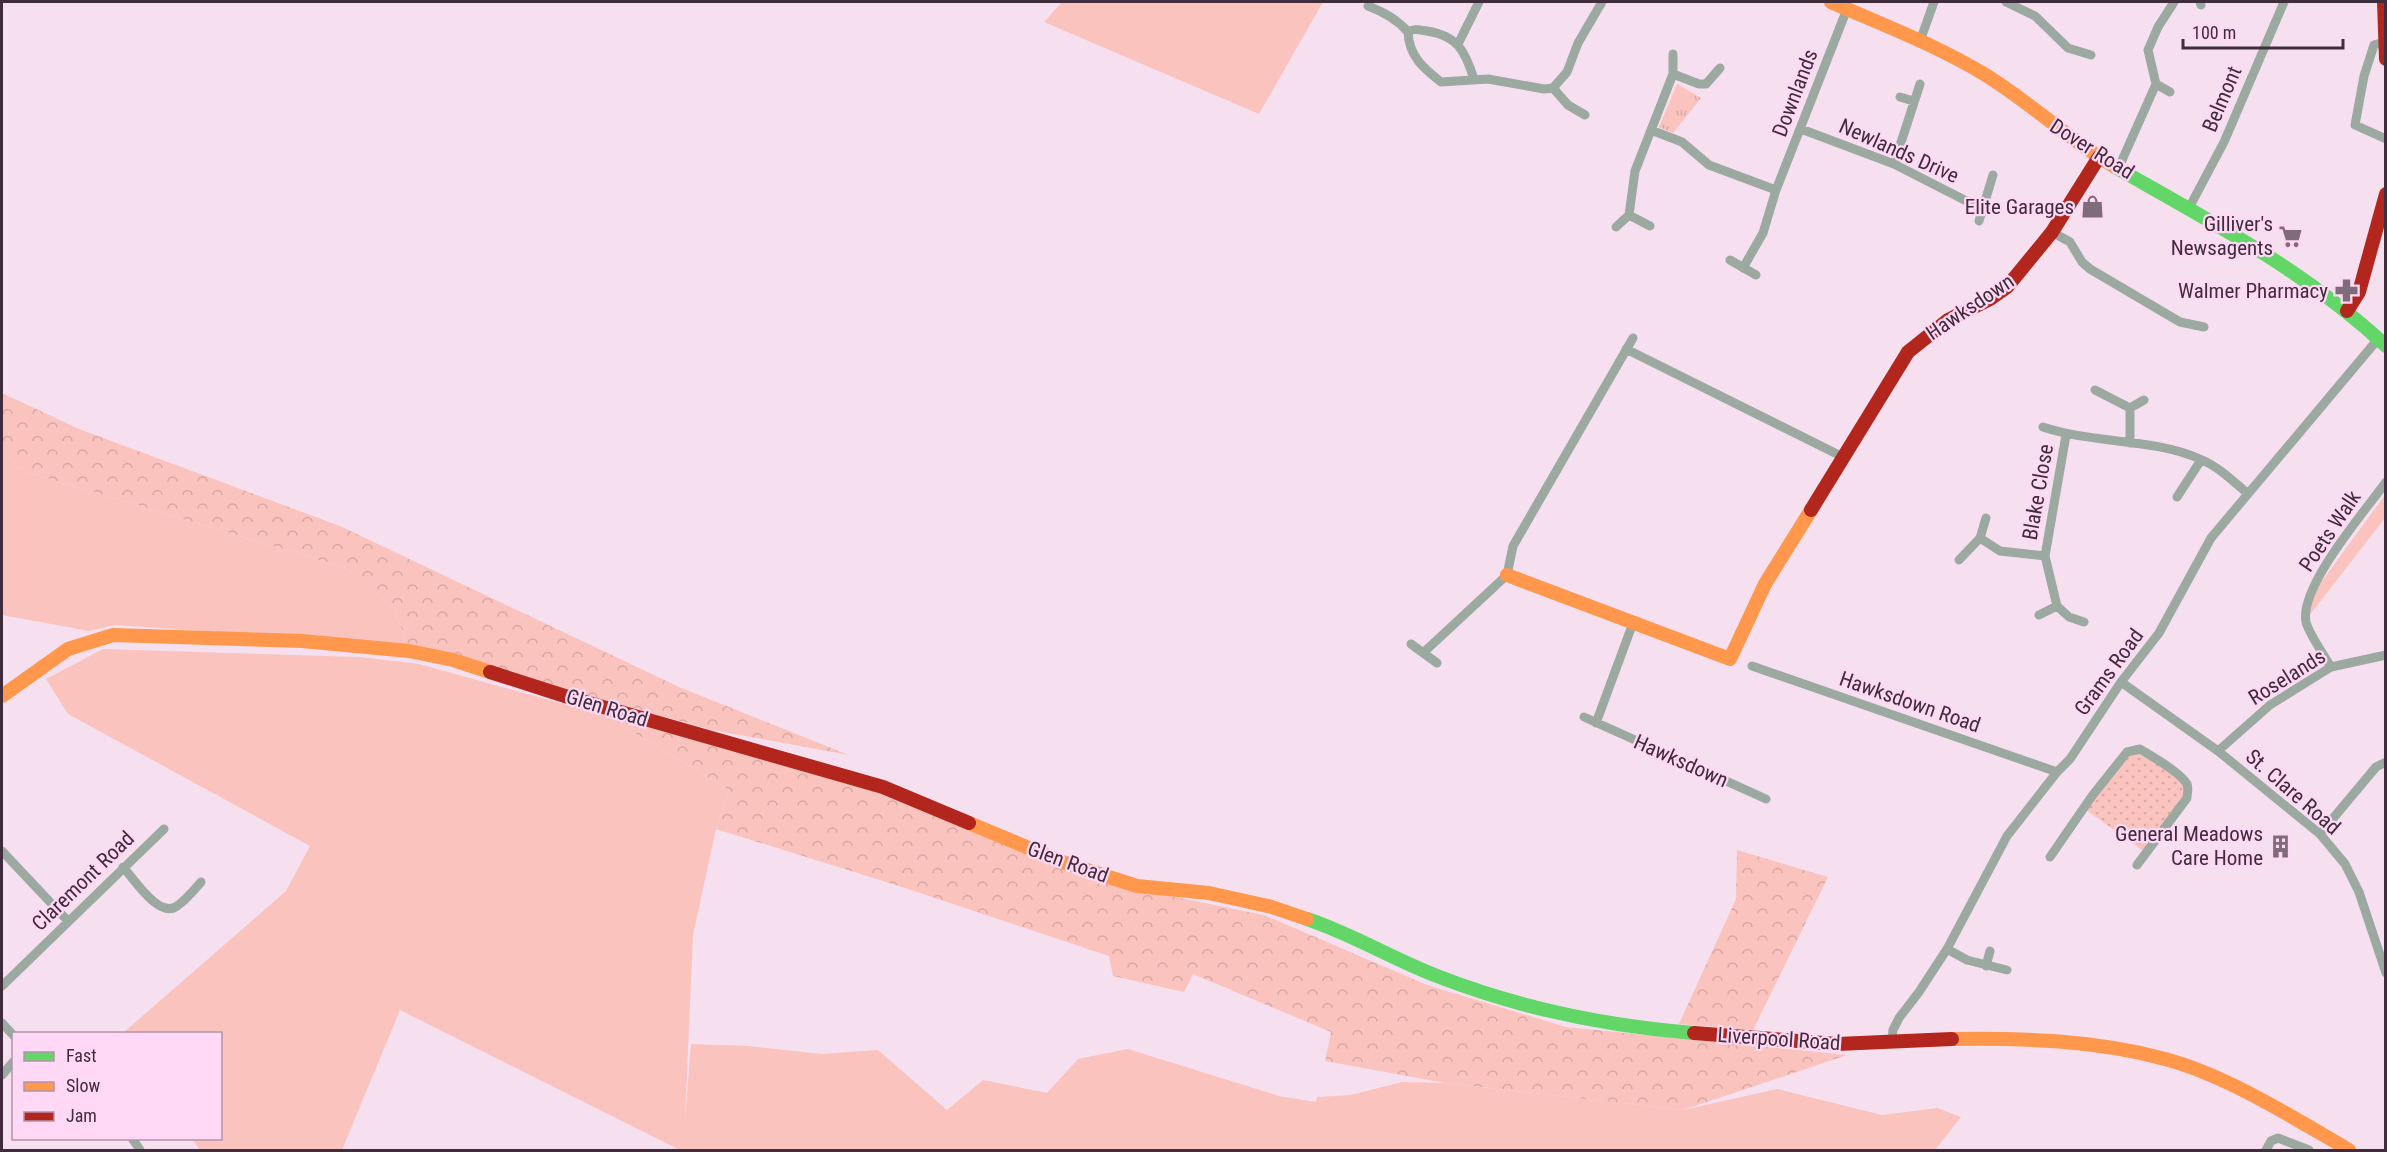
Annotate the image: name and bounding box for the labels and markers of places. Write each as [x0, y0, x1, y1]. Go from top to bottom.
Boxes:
shop icon: Elite Garages [2079, 194, 2105, 220]
place label: Elite Garages [1965, 195, 2074, 219]
place label: Gilliver's Newsagents [2171, 212, 2273, 260]
supermarket icon: Gilliver's Newsagents [2278, 223, 2304, 249]
pharmacy icon: Walmer Pharmacy [2333, 278, 2359, 304]
place label: Walmer Pharmacy [2178, 279, 2328, 303]
place label: General Meadows Care Home [2115, 822, 2263, 870]
building icon: General Meadows Care Home [2268, 833, 2294, 859]

